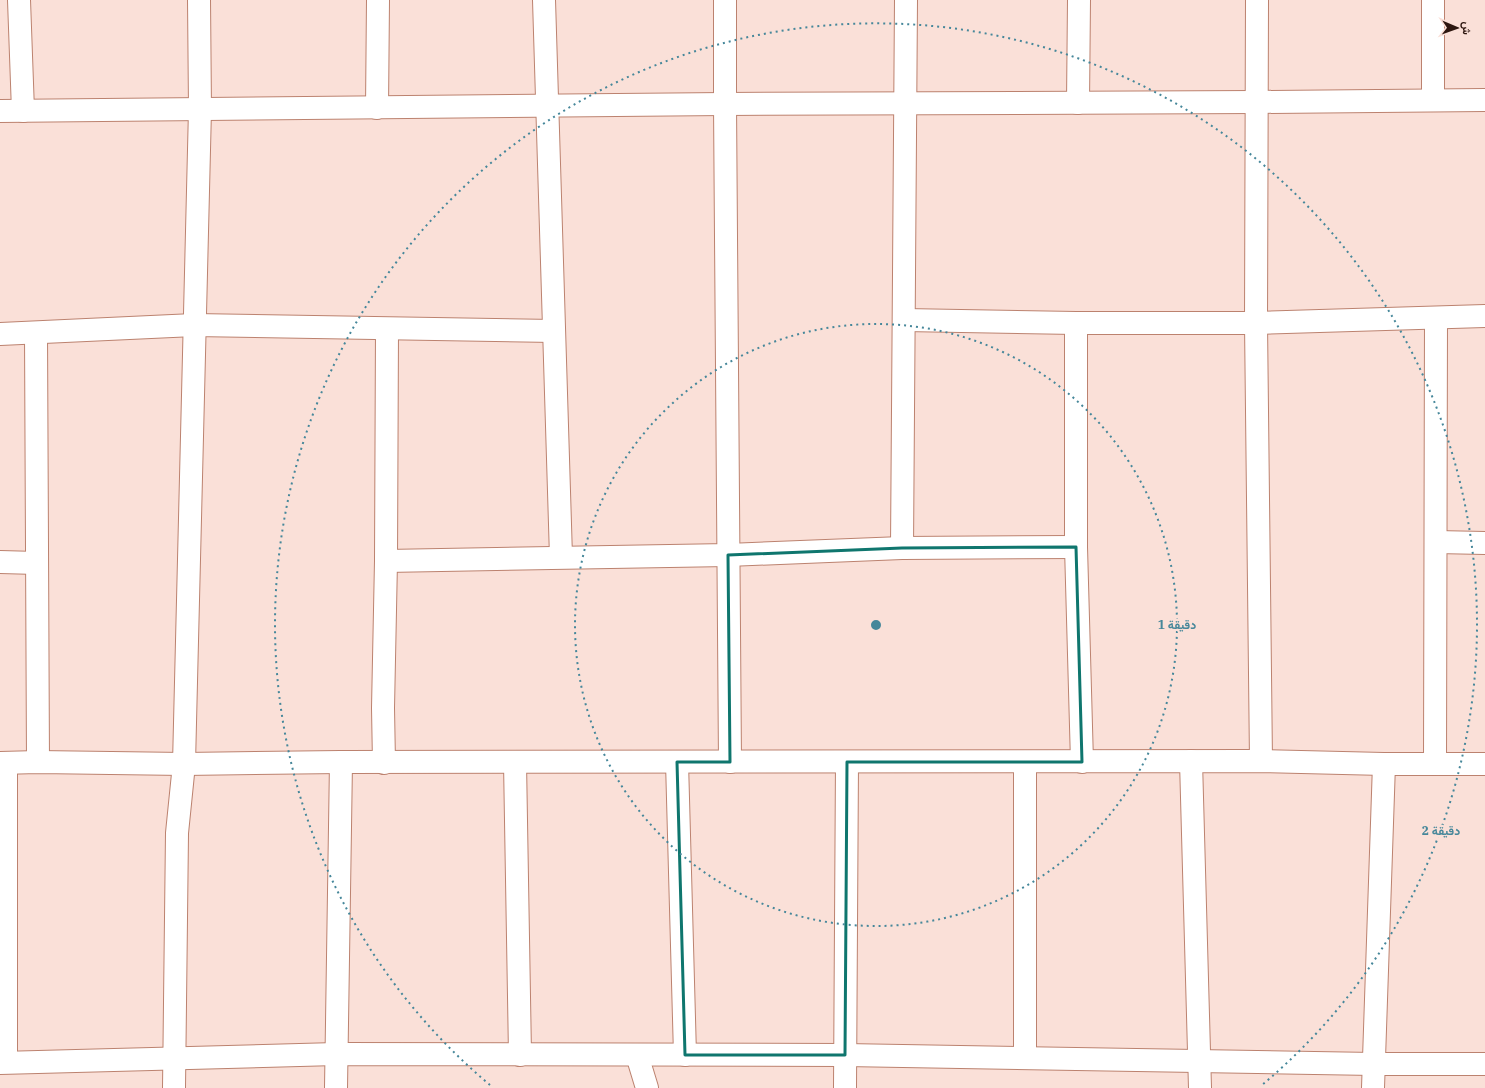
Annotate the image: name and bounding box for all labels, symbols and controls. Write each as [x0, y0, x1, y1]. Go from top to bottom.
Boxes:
north arrow [1437, 8, 1477, 48]
text: ش [1460, 21, 1474, 35]
text: 1 دقيقة [1158, 617, 1196, 632]
centre of rings [869, 618, 883, 632]
text: 2 دقيقة [1422, 823, 1460, 838]

